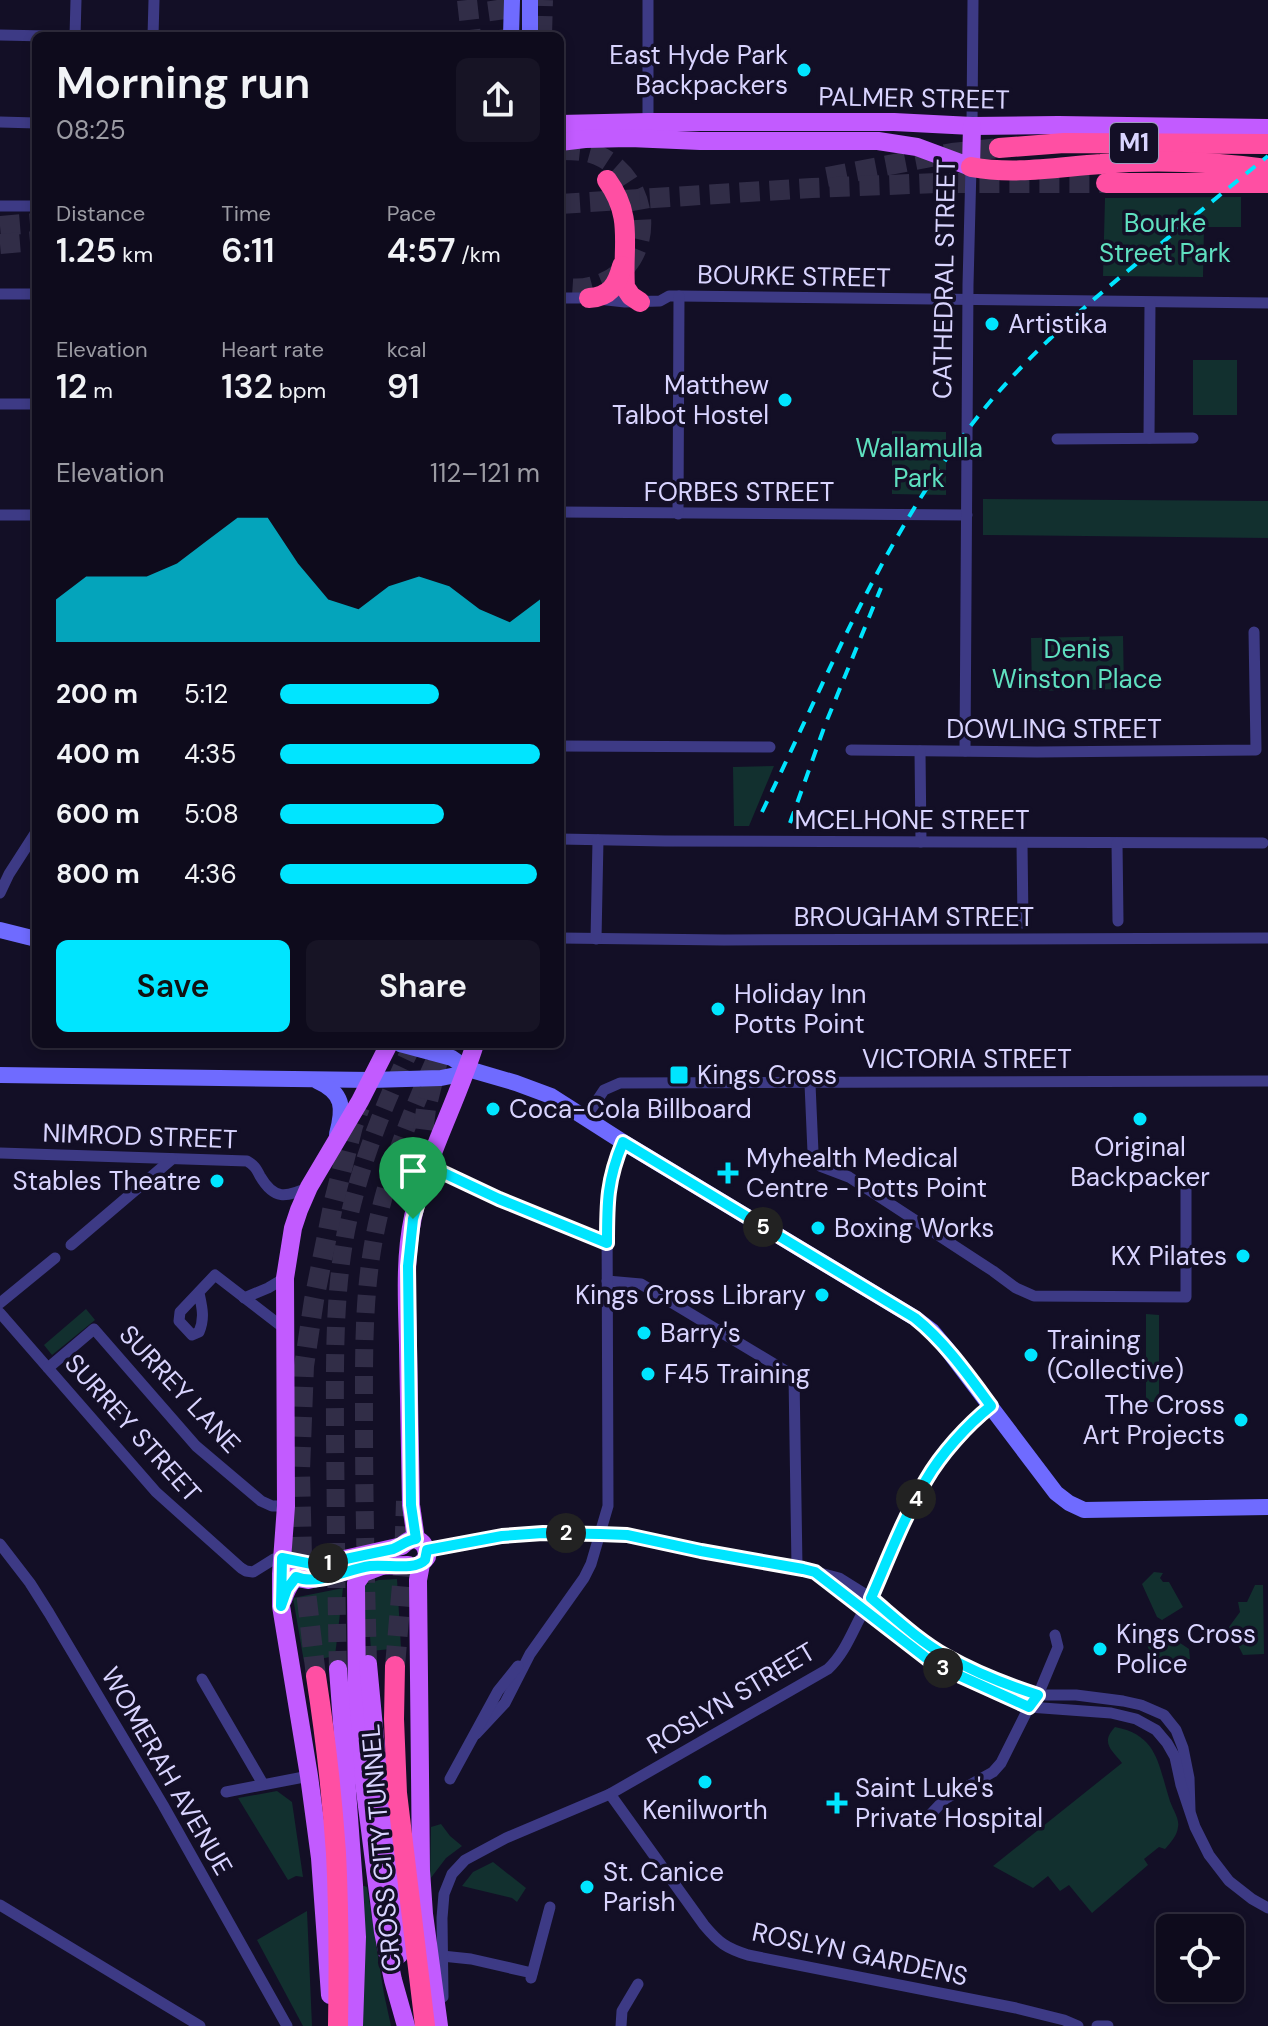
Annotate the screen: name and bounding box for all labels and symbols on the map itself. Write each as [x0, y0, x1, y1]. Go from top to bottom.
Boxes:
place label: East Hyde Park Backpackers [609, 38, 788, 102]
marker: East Hyde Park Backpackers [795, 61, 813, 79]
street label: PALMER STREET [818, 79, 1010, 117]
road number: M1 [1110, 123, 1158, 163]
street label: CATHEDRAL STREET [925, 159, 963, 399]
park label: Bourke Street Park [1099, 206, 1231, 270]
street label: BOURKE STREET [697, 257, 891, 295]
place label: Artistika [1008, 307, 1107, 341]
marker: Artistika [983, 315, 1001, 333]
place label: Matthew Talbot Hostel [612, 368, 769, 432]
marker: Matthew Talbot Hostel [776, 391, 794, 409]
park label: Wallamulla Park [855, 431, 983, 495]
street label: FORBES STREET [644, 475, 834, 509]
park label: Denis Winston Place [992, 632, 1162, 696]
street label: DOWLING STREET [946, 712, 1162, 746]
street label: MCELHONE STREET [795, 803, 1029, 837]
street label: BROUGHAM STREET [794, 900, 1034, 934]
place label: Holiday Inn Potts Point [734, 977, 867, 1041]
marker: Holiday Inn Potts Point [709, 1000, 727, 1018]
street label: VICTORIA STREET [862, 1042, 1072, 1076]
place label: Kings Cross [697, 1058, 837, 1092]
marker: Kings Cross [668, 1064, 690, 1086]
place label: Coca-Cola Billboard [509, 1092, 752, 1126]
marker: Coca-Cola Billboard [484, 1100, 502, 1118]
marker: Original Backpacker [1131, 1110, 1149, 1128]
street label: NIMROD STREET [42, 1116, 238, 1156]
place label: Original Backpacker [1070, 1130, 1210, 1194]
pin [379, 1137, 447, 1219]
place label: Myhealth Medical Centre - Potts Point [746, 1141, 987, 1205]
marker: Myhealth Medical Centre - Potts Point [717, 1162, 739, 1184]
place label: Stables Theatre [13, 1164, 201, 1198]
marker: Stables Theatre [208, 1172, 226, 1190]
pin: 5 [743, 1207, 783, 1247]
place label: Boxing Works [834, 1211, 994, 1245]
marker: Boxing Works [809, 1219, 827, 1237]
place label: KX Pilates [1111, 1239, 1227, 1273]
marker: KX Pilates [1234, 1247, 1252, 1265]
place label: Kings Cross Library [575, 1278, 806, 1312]
marker: Kings Cross Library [813, 1286, 831, 1304]
place label: Barry's [660, 1316, 741, 1350]
street label: SURREY LANE [112, 1318, 248, 1460]
place label: Training (Collective) [1047, 1323, 1184, 1387]
marker: Barry's [635, 1324, 653, 1342]
marker: Training (Collective) [1022, 1346, 1040, 1364]
street label: SURREY STREET [57, 1347, 209, 1509]
place label: F45 Training [664, 1357, 810, 1391]
marker: F45 Training [639, 1365, 657, 1383]
place label: The Cross Art Projects [1083, 1388, 1225, 1452]
marker: The Cross Art Projects [1232, 1411, 1250, 1429]
pin: 4 [896, 1479, 936, 1519]
pin: 2 [546, 1513, 586, 1553]
pin: 1 [308, 1543, 348, 1583]
place label: Kings Cross Police [1116, 1617, 1256, 1681]
street label: ROSLYN STREET [641, 1634, 821, 1762]
marker: Kings Cross Police [1091, 1640, 1109, 1658]
pin: 3 [923, 1648, 963, 1688]
street label: WOMERAH AVENUE [94, 1661, 240, 1881]
street label: CROSS CITY TUNNEL [353, 1723, 409, 1973]
place label: Saint Luke's Private Hospital [855, 1771, 1043, 1835]
marker: Kenilworth [696, 1773, 714, 1791]
marker: Saint Luke's Private Hospital [826, 1792, 848, 1814]
place label: Kenilworth [642, 1793, 768, 1827]
place label: St. Canice Parish [603, 1855, 724, 1919]
marker: St. Canice Parish [578, 1878, 596, 1896]
street label: ROSLYN GARDENS [749, 1915, 971, 1993]

